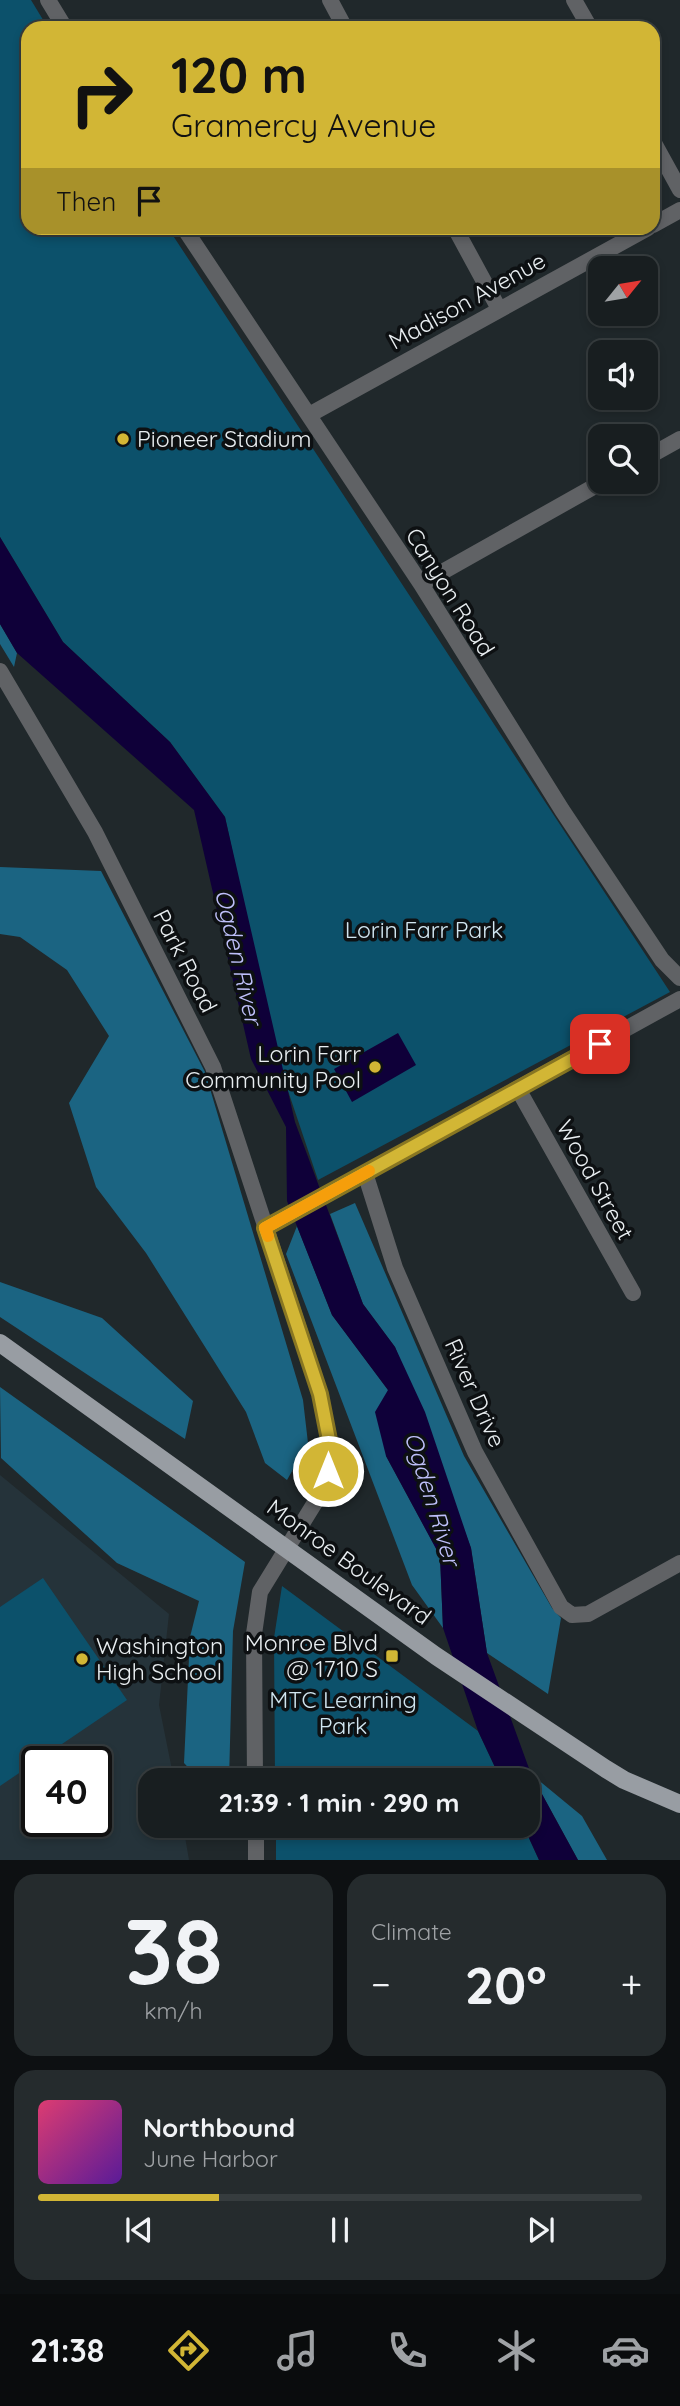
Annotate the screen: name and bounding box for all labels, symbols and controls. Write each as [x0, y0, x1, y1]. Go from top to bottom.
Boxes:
text: 120 m [171, 44, 307, 105]
icon: right [56, 49, 147, 140]
text: Gramercy Avenue [171, 105, 436, 145]
icon: arrive [130, 182, 168, 220]
text: Then [56, 185, 116, 218]
street label: Madison Avenue [383, 246, 550, 356]
north arrow [588, 256, 658, 326]
map controls [588, 256, 658, 494]
button: sound [588, 340, 658, 410]
place label: Pioneer Stadium [137, 424, 312, 453]
button: search [588, 424, 658, 494]
marker: Pioneer Stadium [115, 431, 131, 447]
street label: Canyon Road [400, 522, 501, 661]
water label: Ogden River [209, 886, 270, 1030]
street label: Park Road [147, 904, 224, 1017]
park label: Lorin Farr Park [345, 915, 503, 944]
pin [570, 1014, 630, 1074]
icon: arrive [581, 1025, 619, 1063]
place label: Lorin Farr Community Pool [185, 1039, 361, 1094]
marker: Lorin Farr Community Pool [367, 1059, 383, 1075]
street label: Wood Street [551, 1115, 640, 1245]
street label: River Drive [439, 1334, 512, 1452]
water label: Ogden River [398, 1428, 468, 1572]
position arrow [291, 1434, 365, 1508]
street label: Monroe Boulevard [262, 1492, 437, 1631]
place label: Monroe Blvd @ 1710 S [245, 1628, 378, 1683]
place label: Washington High School [96, 1631, 223, 1686]
marker: Monroe Blvd @ 1710 S [384, 1648, 400, 1664]
marker: Washington High School [74, 1651, 90, 1667]
park label: MTC Learning Park [269, 1685, 417, 1740]
speed limit sign: 40 [21, 1746, 112, 1837]
text: 21:39 · 1 min · 290 m [218, 1786, 460, 1819]
text: 38 [124, 1893, 223, 2007]
text: Climate [371, 1917, 452, 1946]
text: 20° [465, 1952, 547, 2017]
text: − [371, 1960, 391, 2008]
text: + [621, 1960, 642, 2008]
text: km/h [144, 1996, 203, 2025]
text: Northbound [143, 2111, 295, 2144]
text: June Harbor [143, 2144, 278, 2173]
icon: previous [120, 2211, 158, 2249]
icon: pause [321, 2211, 359, 2249]
icon: next [522, 2211, 560, 2249]
icon: directions [164, 2326, 213, 2375]
icon: music [273, 2326, 322, 2375]
icon: phone [383, 2326, 432, 2375]
icon: climate [492, 2326, 541, 2375]
icon: car [601, 2326, 650, 2375]
text: 21:38 [30, 2330, 104, 2370]

